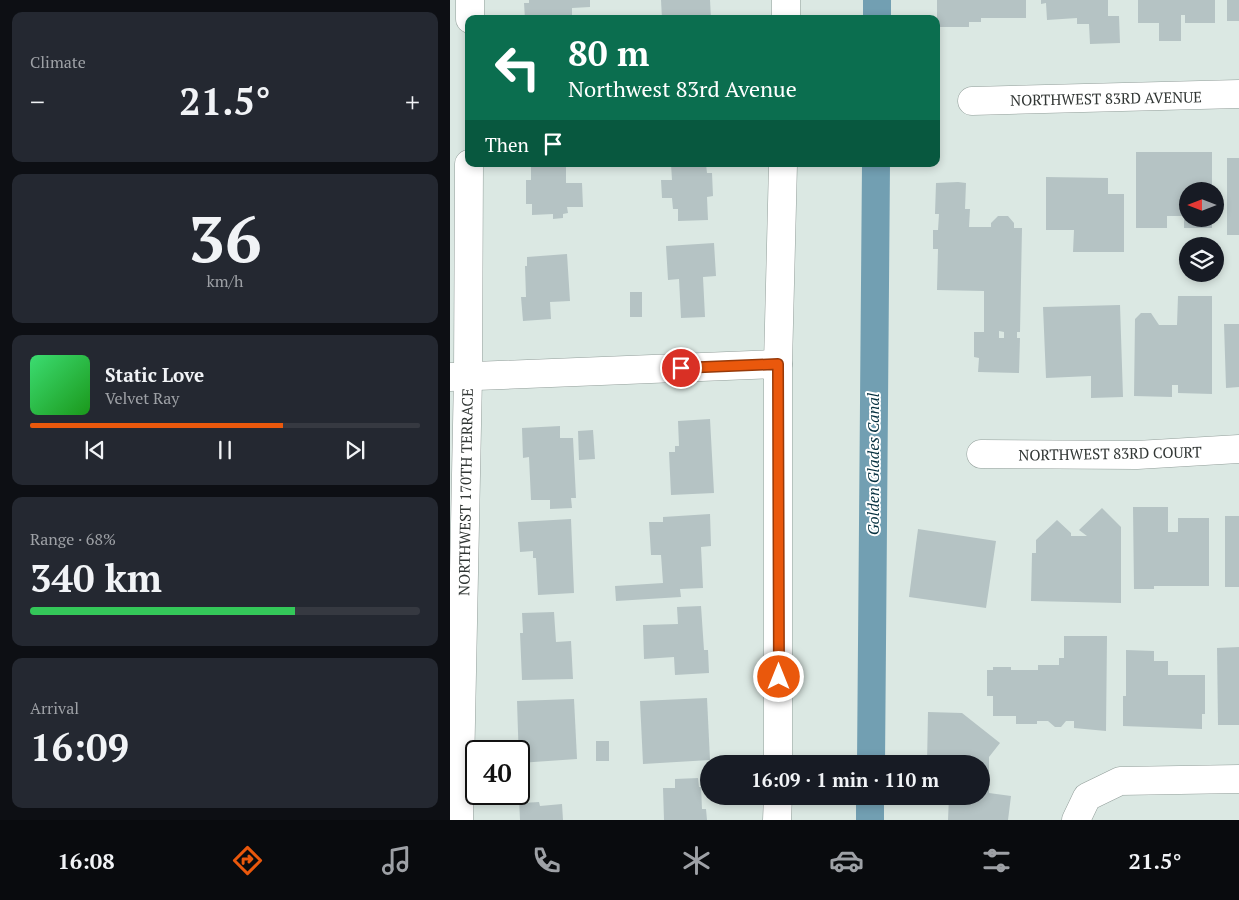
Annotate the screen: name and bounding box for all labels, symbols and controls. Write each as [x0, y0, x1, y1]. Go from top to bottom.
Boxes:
text: 80 m [568, 30, 649, 76]
icon: left [485, 35, 550, 100]
text: Climate [30, 51, 86, 73]
text: Northwest 83rd Avenue [568, 74, 797, 103]
text: 21.5° [179, 76, 271, 126]
text: − [30, 83, 45, 120]
text: + [405, 83, 420, 120]
street label: NORTHWEST 83RD AVENUE [1010, 86, 1202, 110]
icon: arrive [539, 130, 567, 158]
text: Then [485, 132, 529, 157]
north arrow [1179, 182, 1224, 228]
map controls [1179, 182, 1224, 282]
text: 36 [188, 194, 262, 281]
button: layers [1179, 237, 1224, 282]
text: km/h [207, 270, 243, 292]
pin [660, 347, 702, 389]
icon: arrive [667, 354, 695, 382]
text: Static Love [105, 362, 204, 387]
text: Velvet Ray [105, 387, 179, 409]
street label: NORTHWEST 170TH TERRACE [453, 388, 477, 596]
water label: Golden Glades Canal [862, 392, 884, 535]
icon: previous [81, 436, 109, 464]
icon: pause [211, 436, 239, 464]
icon: next [341, 436, 369, 464]
street label: NORTHWEST 83RD COURT [1018, 441, 1202, 465]
text: Range · 68% [30, 528, 116, 550]
text: 340 km [30, 553, 162, 603]
position arrow [752, 650, 804, 702]
text: Arrival [30, 697, 79, 719]
text: 16:09 [30, 722, 129, 772]
speed limit sign: 40 [465, 740, 530, 805]
text: 16:09 · 1 min · 110 m [751, 767, 939, 792]
icon: directions [230, 843, 265, 878]
icon: music [379, 843, 414, 878]
icon: phone [529, 843, 564, 878]
icon: climate [679, 843, 714, 878]
icon: car [829, 843, 864, 878]
icon: filters [979, 843, 1014, 878]
text: 16:08 [57, 846, 115, 875]
text: 21.5° [1129, 846, 1182, 875]

